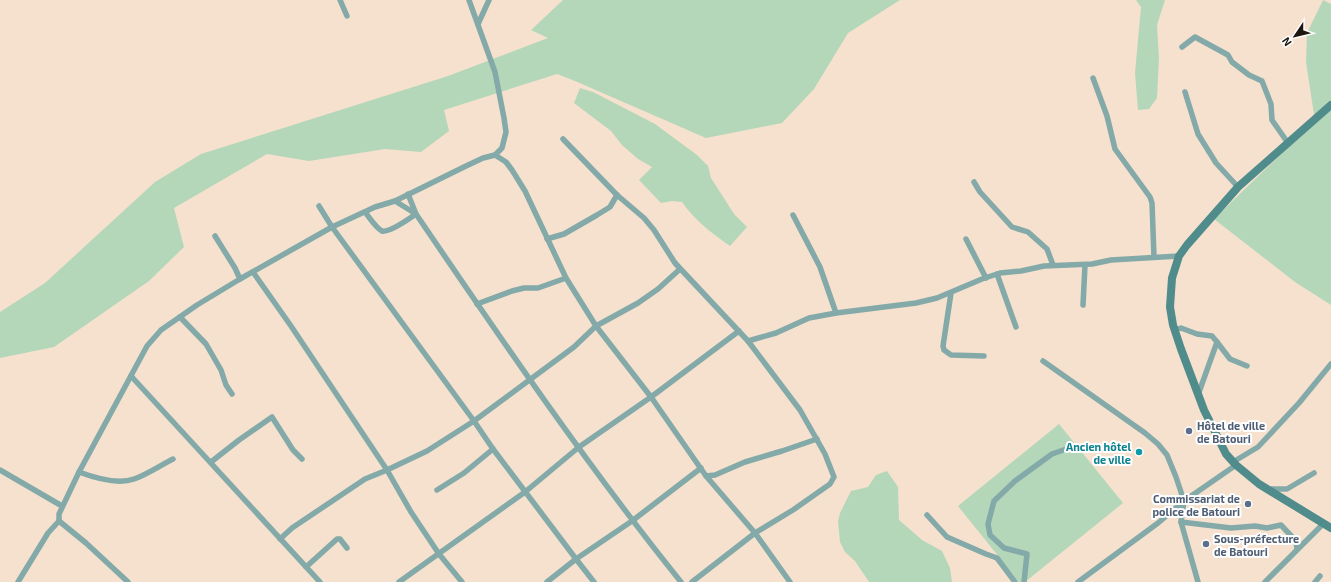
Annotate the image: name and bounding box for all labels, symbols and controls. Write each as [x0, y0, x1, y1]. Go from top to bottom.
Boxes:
north arrow [1275, 16, 1315, 56]
text: N [1279, 35, 1294, 49]
place label: Hôtel de ville de Batouri [1197, 419, 1265, 445]
marker: Hôtel de ville de Batouri [1184, 426, 1194, 436]
place label: Ancien hôtel de ville [1066, 440, 1131, 466]
marker: Ancien hôtel de ville [1134, 447, 1144, 457]
place label: Commissariat de police de Batouri [1152, 492, 1240, 518]
marker: Commissariat de police de Batouri [1243, 499, 1253, 509]
place label: Sous-préfecture de Batouri [1214, 532, 1299, 558]
marker: Sous-préfecture de Batouri [1201, 539, 1211, 549]

